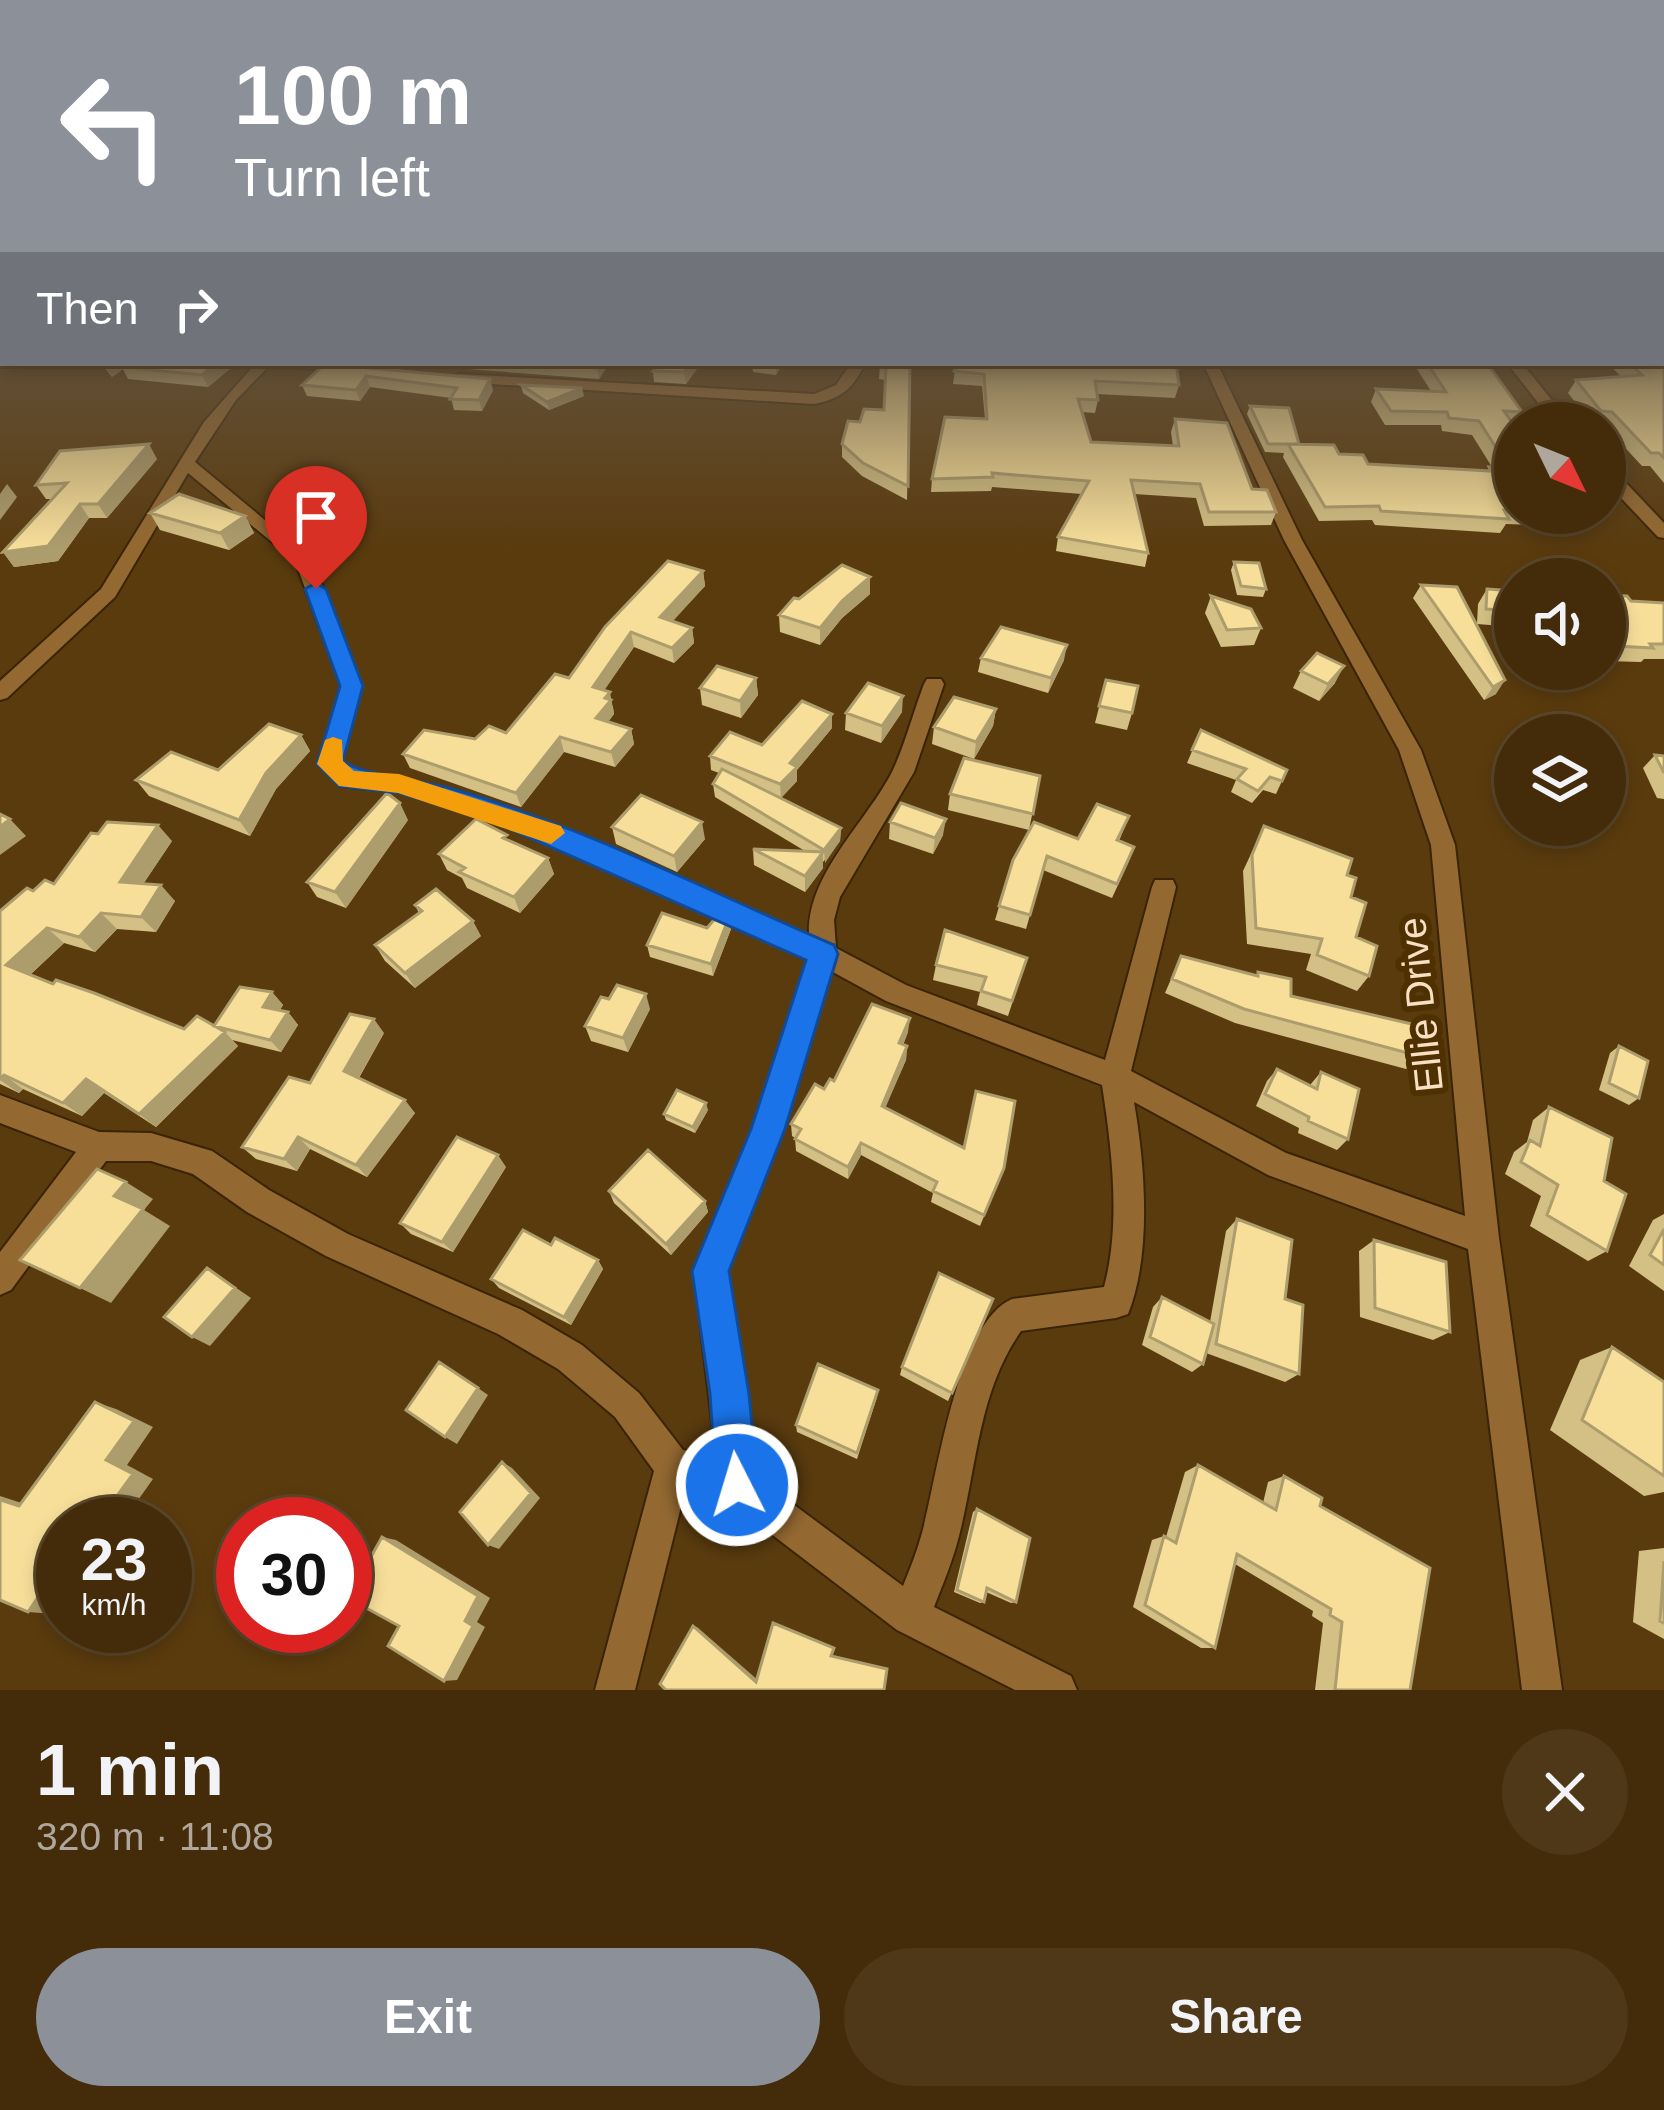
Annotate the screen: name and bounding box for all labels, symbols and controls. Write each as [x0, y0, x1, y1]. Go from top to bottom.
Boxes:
icon: left [36, 48, 192, 204]
text: 100 m [234, 48, 472, 142]
text: Turn left [234, 147, 430, 207]
icon: right [163, 276, 229, 342]
text: Then [36, 283, 139, 334]
north arrow [1494, 402, 1626, 534]
map controls [1494, 402, 1626, 846]
pin [265, 466, 367, 589]
icon: arrive [283, 484, 349, 550]
button: sound [1494, 558, 1626, 690]
button: layers [1494, 714, 1626, 846]
street label: Ellie Drive [1390, 915, 1451, 1094]
position arrow [674, 1422, 800, 1548]
speed limit sign: 30 [216, 1497, 372, 1653]
text: 23 [81, 1526, 147, 1593]
text: km/h [81, 1588, 147, 1621]
button: close [1502, 1729, 1628, 1855]
text: 1 min [36, 1730, 224, 1810]
text: 320 m · 11:08 [36, 1815, 274, 1858]
button: Exit [36, 1948, 820, 2086]
button: Share [844, 1948, 1628, 2086]

